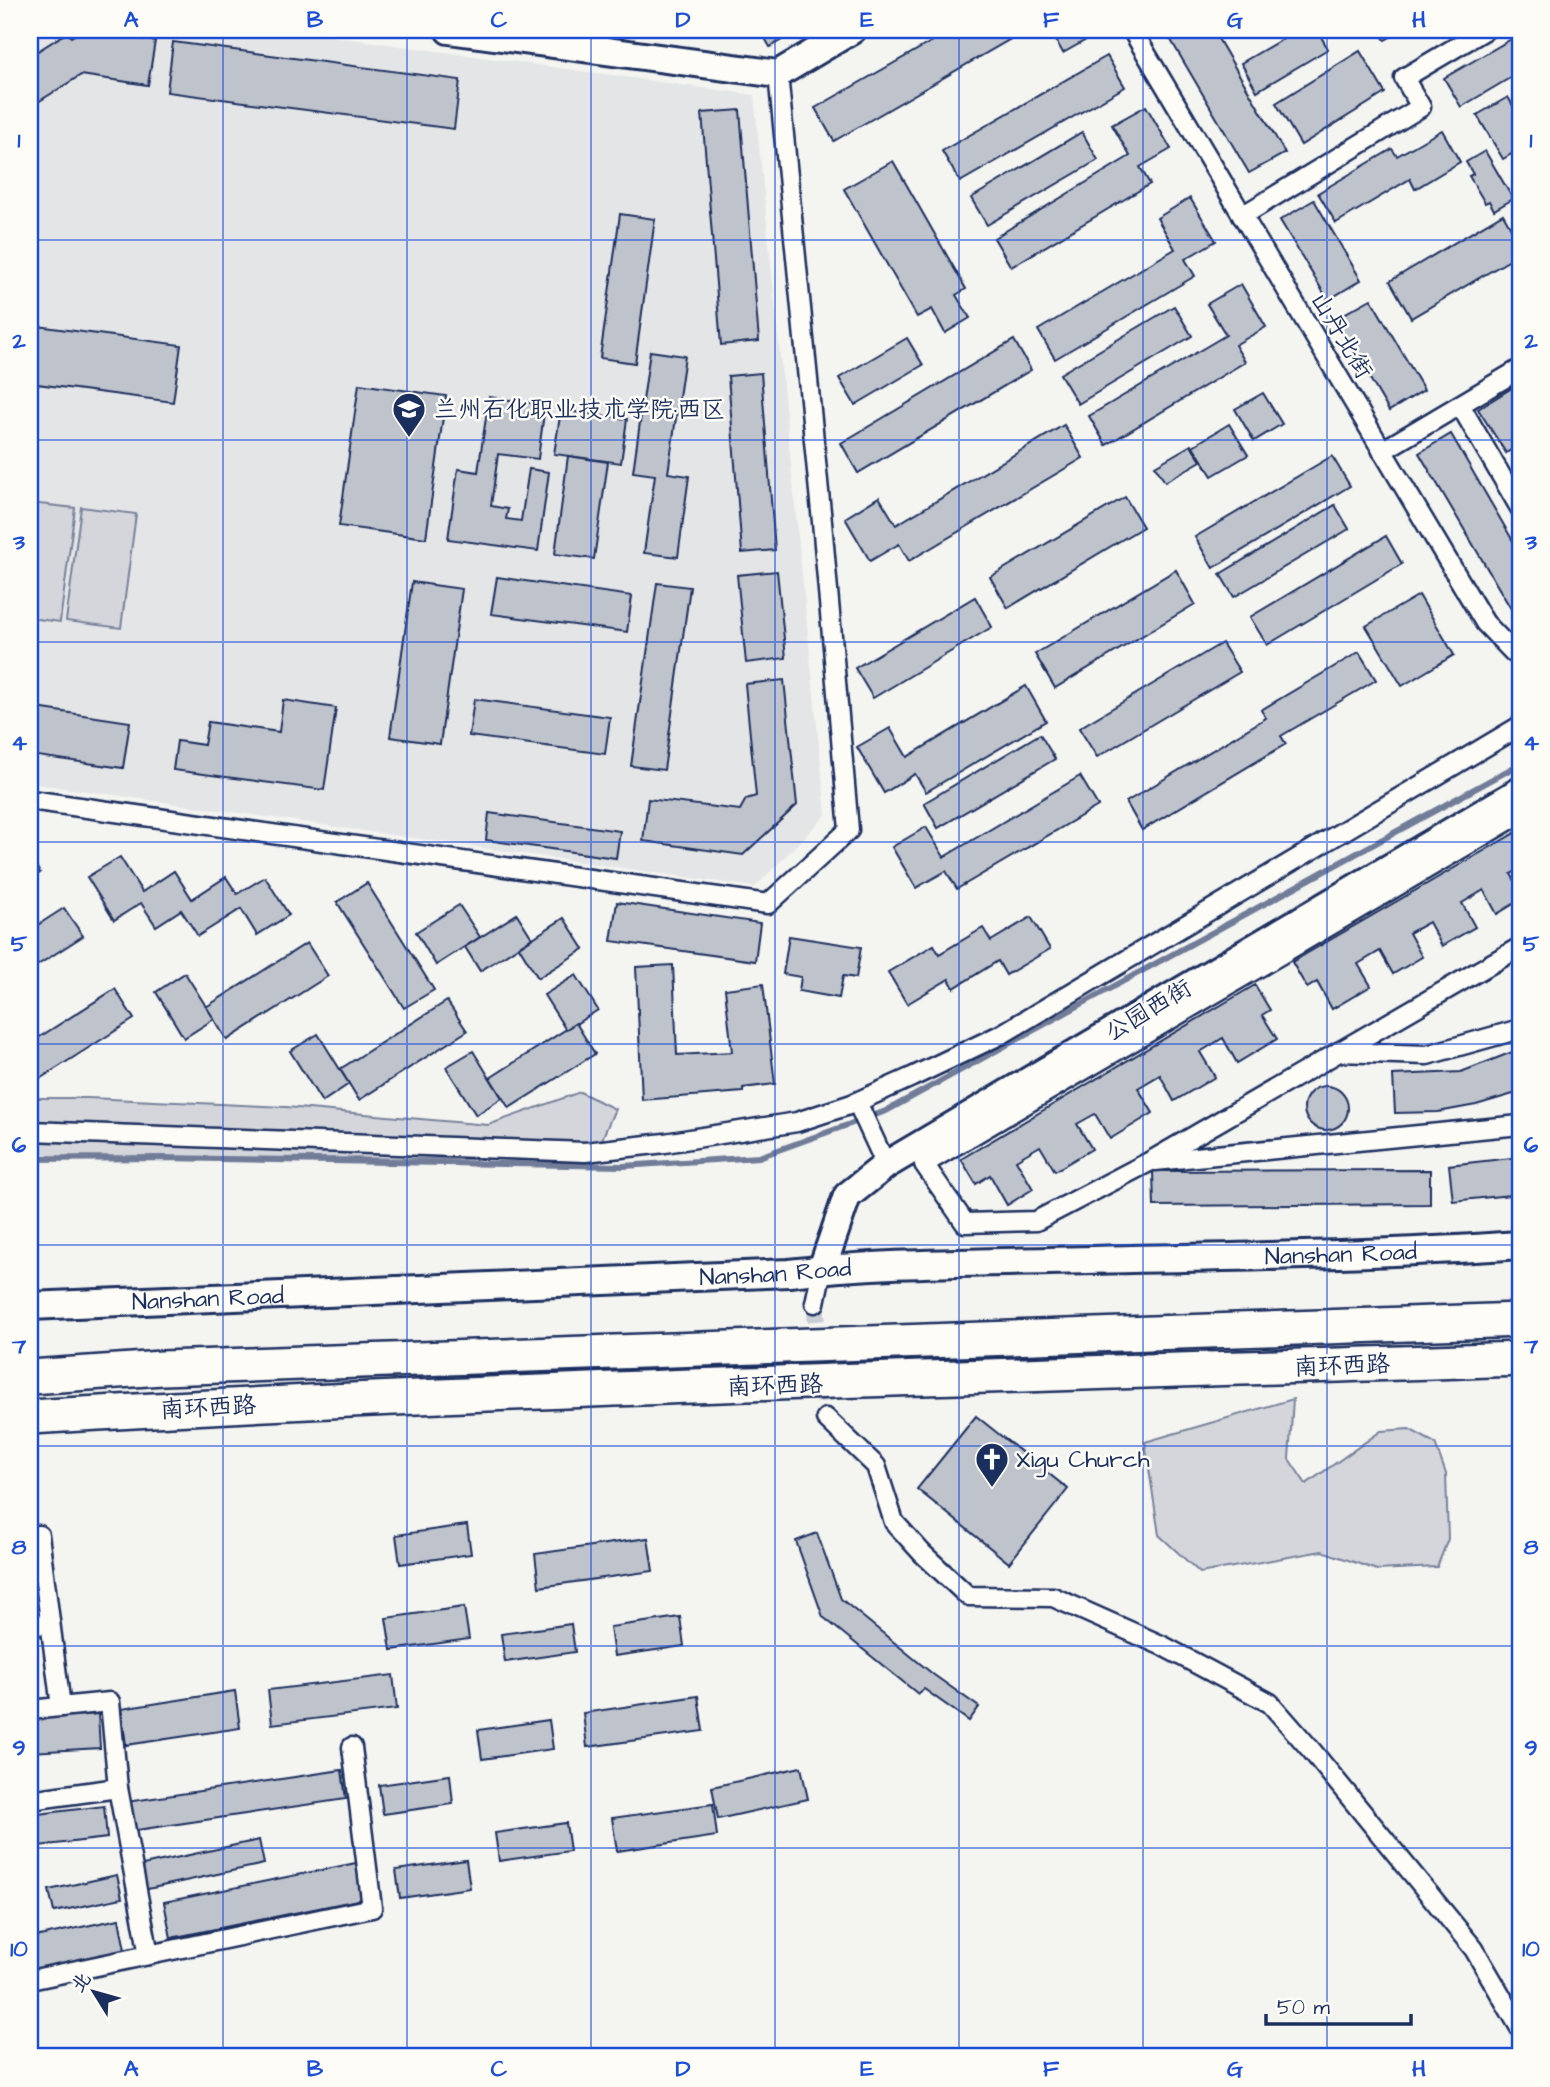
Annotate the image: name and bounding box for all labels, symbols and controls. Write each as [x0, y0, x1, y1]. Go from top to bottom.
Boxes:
text: A [124, 4, 139, 36]
text: B [307, 4, 324, 36]
text: C [491, 4, 508, 36]
text: D [676, 4, 691, 36]
text: E [860, 4, 874, 36]
text: F [1043, 4, 1060, 36]
text: G [1227, 4, 1243, 36]
text: H [1412, 4, 1426, 36]
text: 1 [18, 124, 21, 156]
text: 1 [1530, 124, 1533, 156]
street label: 山丹北街 [1302, 286, 1380, 385]
text: 2 [11, 325, 26, 357]
text: 2 [1523, 325, 1538, 357]
school or university icon: 兰州石化职业技术学院·西区 [390, 390, 428, 439]
place label: 兰州石化职业技术学院·西区 [434, 393, 725, 427]
text: 3 [12, 526, 25, 558]
text: 3 [1524, 526, 1537, 558]
text: 4 [11, 727, 27, 759]
text: 4 [1523, 727, 1539, 759]
text: 5 [11, 928, 28, 960]
text: 5 [1523, 928, 1540, 960]
street label: 公园西街 [1099, 972, 1198, 1050]
text: 6 [12, 1129, 27, 1161]
text: 6 [1524, 1129, 1539, 1161]
street label: Nanshan Road [1264, 1235, 1418, 1274]
street label: Nanshan Road [699, 1251, 852, 1295]
street label: Nanshan Road [131, 1279, 285, 1320]
text: 7 [11, 1330, 27, 1362]
text: 7 [1523, 1330, 1539, 1362]
street label: 南环西路 [1293, 1347, 1391, 1385]
street label: 南环西路 [726, 1367, 824, 1405]
street label: 南环西路 [159, 1389, 257, 1427]
church icon: Xigu Church [973, 1440, 1011, 1489]
place label: Xigu Church [1016, 1443, 1150, 1478]
text: 8 [12, 1531, 27, 1563]
text: 8 [1524, 1531, 1539, 1563]
text: 9 [12, 1732, 26, 1764]
text: 9 [1524, 1732, 1538, 1764]
text: 10 [10, 1933, 28, 1965]
text: 10 [1522, 1933, 1540, 1965]
north arrow [60, 1958, 130, 2028]
text: 北 [65, 1967, 98, 1998]
scale bar [1266, 1982, 1412, 2026]
text: 50 m [1277, 1993, 1331, 2022]
text: A [124, 2053, 139, 2085]
text: B [307, 2053, 324, 2085]
text: C [491, 2053, 508, 2085]
text: D [676, 2053, 691, 2085]
text: E [860, 2053, 874, 2085]
text: F [1043, 2053, 1060, 2085]
text: G [1227, 2053, 1243, 2085]
text: H [1412, 2053, 1426, 2085]

